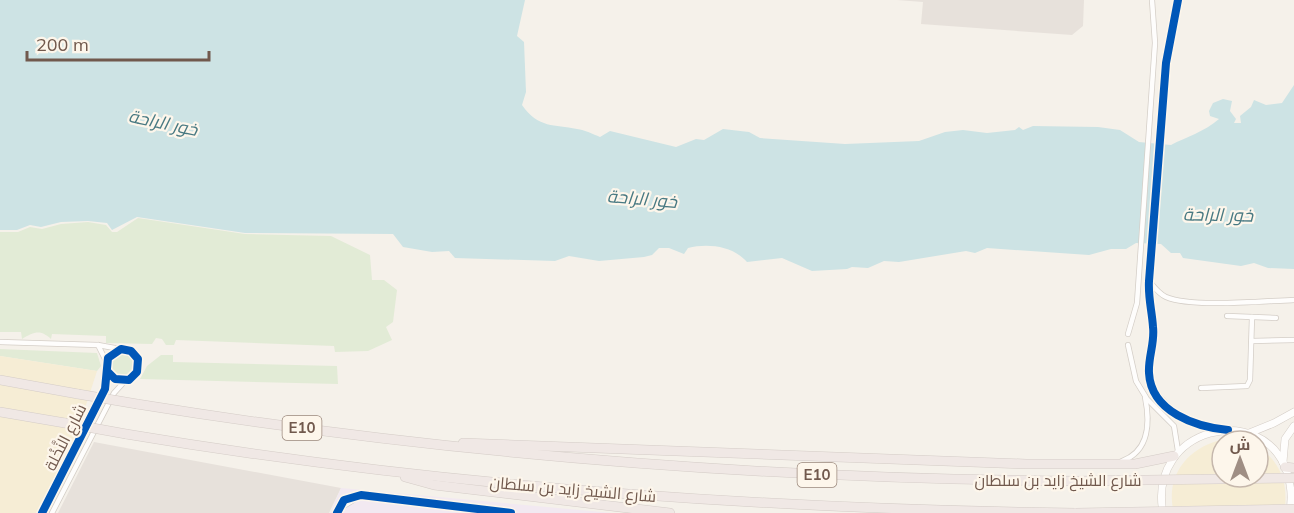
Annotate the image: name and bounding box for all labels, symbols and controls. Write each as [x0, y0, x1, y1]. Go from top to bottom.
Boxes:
scale bar [27, 24, 208, 62]
text: 200 m [36, 33, 89, 56]
water label: خور الراحة [126, 104, 201, 141]
water label: خور الراحة [606, 184, 679, 213]
water label: خور الراحة [1183, 202, 1254, 227]
street label: شارع النَّخْلة [40, 400, 92, 475]
road number: E10 [282, 416, 322, 440]
north arrow [1210, 429, 1270, 489]
text: ش [1230, 434, 1250, 454]
road number: E10 [798, 463, 836, 487]
street label: شارع الشيخ زايد بن سلطان [974, 470, 1142, 492]
street label: شارع الشيخ زايد بن سلطان [489, 472, 657, 508]

